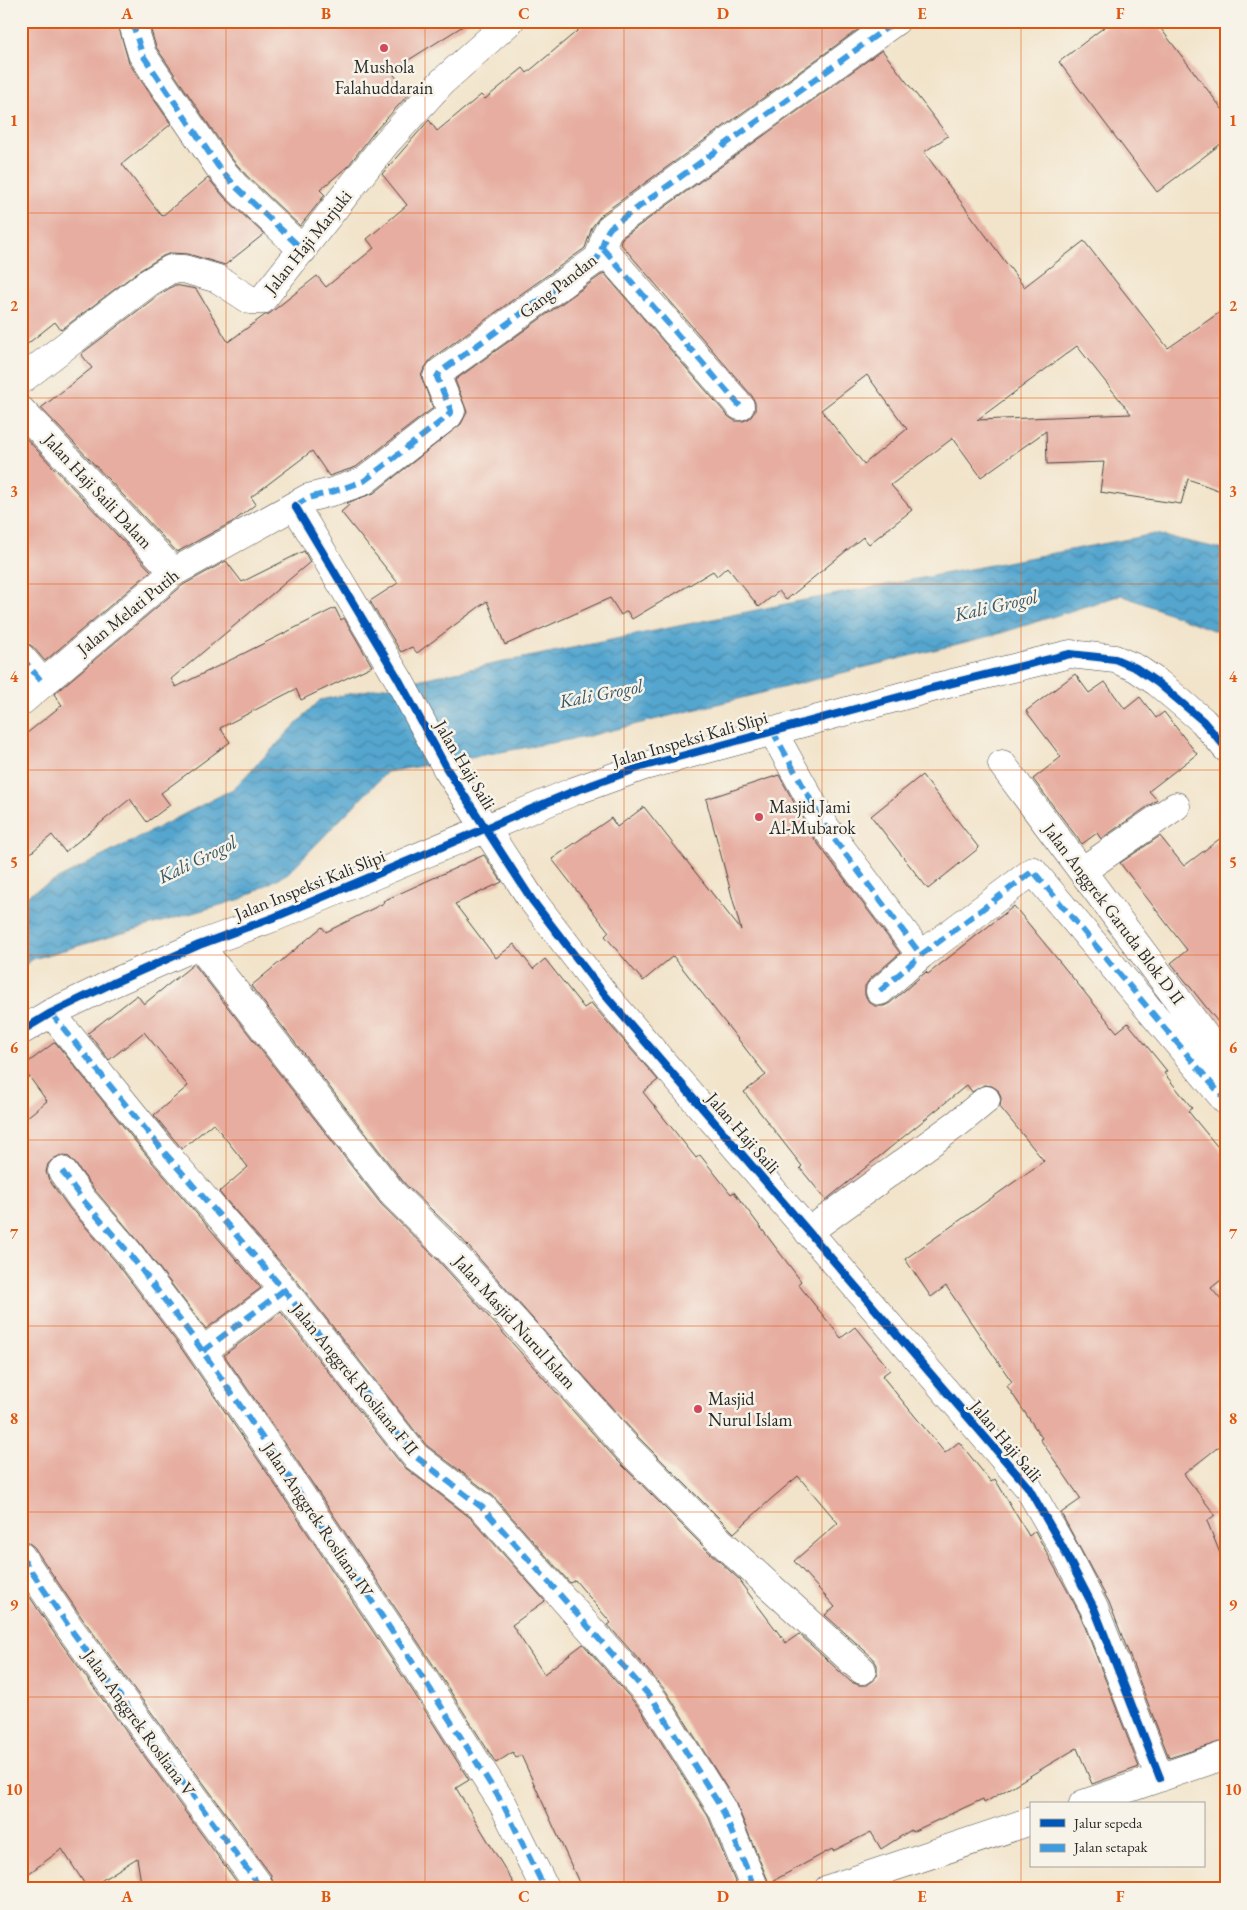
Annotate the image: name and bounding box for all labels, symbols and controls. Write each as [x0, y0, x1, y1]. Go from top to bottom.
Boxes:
text: A [120, 3, 133, 24]
text: B [321, 3, 331, 24]
text: C [518, 3, 530, 24]
text: D [717, 3, 729, 24]
text: E [917, 3, 927, 24]
text: F [1116, 3, 1125, 24]
marker: Mushola Falahuddarain [378, 42, 390, 54]
place label: Mushola Falahuddarain [335, 55, 434, 99]
text: 1 [10, 110, 18, 131]
text: 1 [1229, 110, 1237, 131]
street label: Jalan Haji Marjuki [257, 185, 357, 300]
street label: Gang Pandan [514, 248, 602, 323]
text: 2 [10, 295, 19, 316]
text: 2 [1229, 295, 1238, 316]
street label: Jalan Haji Saili Dalam [37, 426, 158, 553]
text: 3 [10, 481, 18, 502]
text: 3 [1229, 481, 1237, 502]
street label: Jalan Melati Putih [70, 563, 183, 661]
water label: Kali Grogol [951, 584, 1041, 627]
text: 4 [10, 666, 19, 687]
text: 4 [1229, 666, 1238, 687]
water label: Kali Grogol [556, 673, 646, 714]
street label: Jalan Inspeksi Kali Slipi [608, 705, 771, 772]
street label: Jalan Haji Saili [429, 714, 501, 814]
place label: Masjid Jami Al-Mubarok [768, 795, 856, 839]
marker: Masjid Jami Al-Mubarok [753, 811, 765, 823]
street label: Jalan Anggrek Garuda Blok D II [1037, 817, 1190, 1009]
water label: Kali Grogol [153, 829, 241, 890]
street label: Jalan Inspeksi Kali Slipi [229, 844, 389, 926]
text: 5 [10, 852, 18, 873]
text: 5 [1229, 852, 1237, 873]
text: 6 [10, 1037, 19, 1058]
text: 6 [1229, 1037, 1238, 1058]
street label: Jalan Haji Saili [700, 1086, 785, 1178]
text: 7 [10, 1223, 19, 1244]
text: 7 [1229, 1223, 1238, 1244]
street label: Jalan Masjid Nurul Islam [448, 1248, 582, 1393]
street label: Jalan Anggrek Rosliana F II [286, 1296, 424, 1460]
place label: Masjid Nurul Islam [708, 1387, 793, 1431]
street label: Jalan Haji Saili [964, 1393, 1048, 1487]
marker: Masjid Nurul Islam [692, 1403, 704, 1415]
text: 8 [10, 1408, 18, 1429]
text: 8 [1229, 1408, 1237, 1429]
street label: Jalan Anggrek Rosliana IV [257, 1436, 379, 1603]
text: 9 [10, 1594, 19, 1615]
text: 9 [1229, 1594, 1238, 1615]
street label: Jalan Anggrek Rosliana V [77, 1643, 201, 1802]
text: 10 [6, 1779, 23, 1800]
text: 10 [1225, 1779, 1242, 1800]
legend [1030, 1802, 1204, 1868]
text: Jalur sepeda [1072, 1813, 1142, 1832]
text: Jalan setapak [1072, 1837, 1148, 1856]
text: A [120, 1886, 133, 1907]
text: B [321, 1886, 331, 1907]
text: C [518, 1886, 530, 1907]
text: D [717, 1886, 729, 1907]
text: E [917, 1886, 927, 1907]
text: F [1116, 1886, 1125, 1907]

